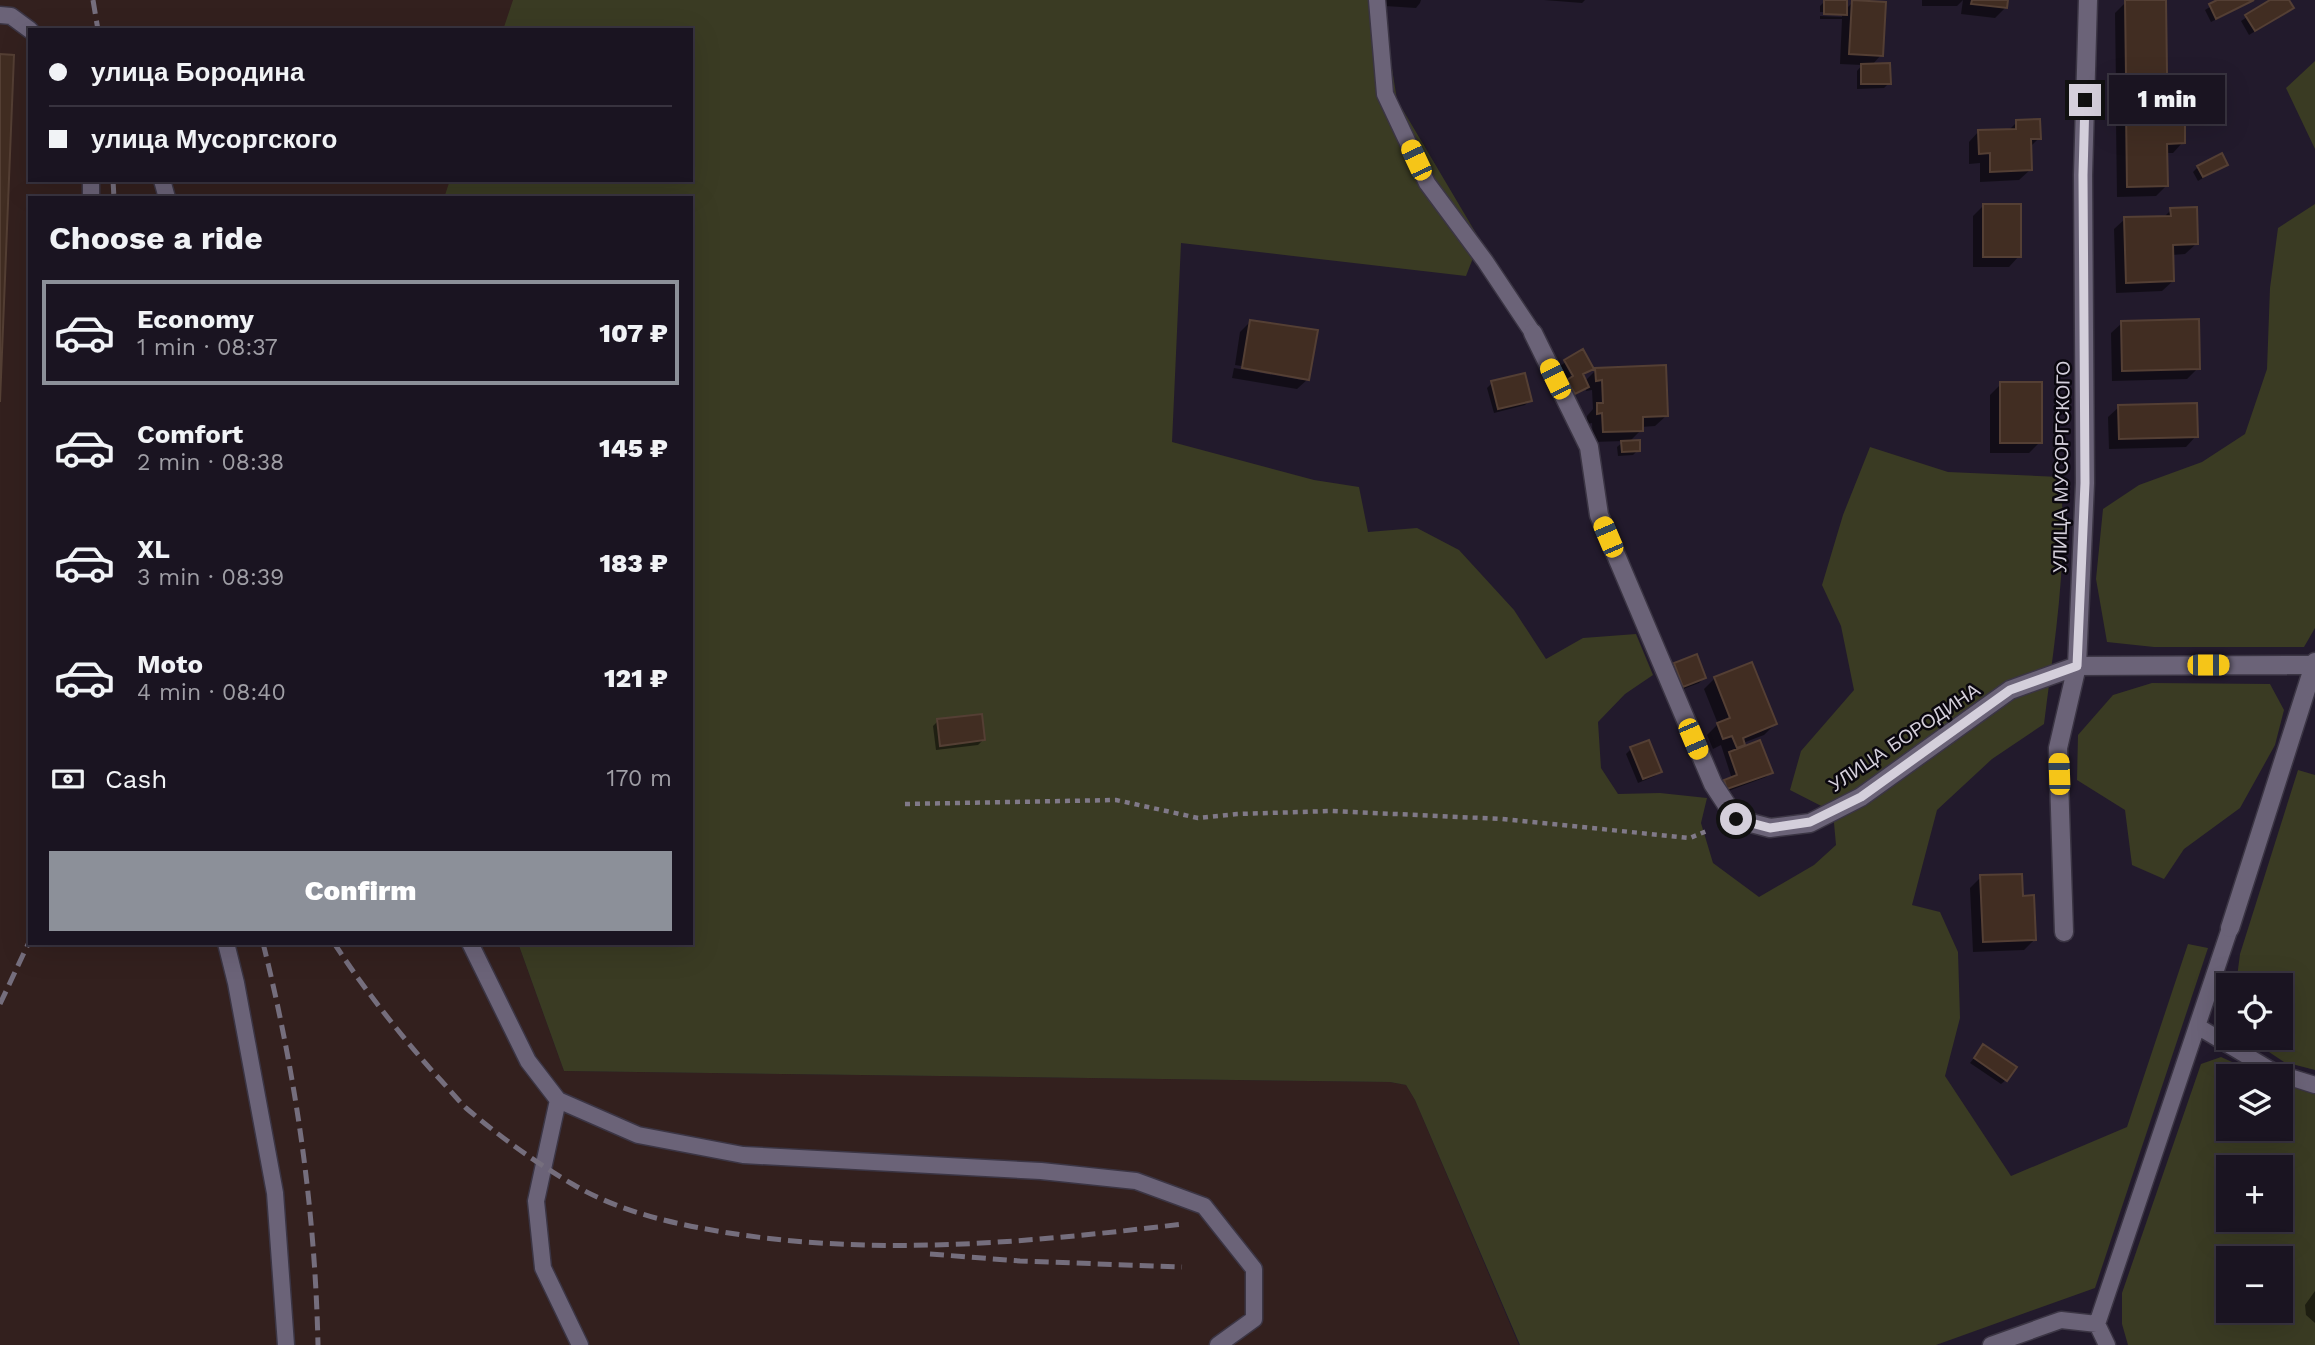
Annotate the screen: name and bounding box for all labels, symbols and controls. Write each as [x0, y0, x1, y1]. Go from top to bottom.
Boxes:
text: улица Бородина [91, 57, 304, 87]
callout: 1 min [2110, 76, 2225, 124]
route end [2069, 84, 2101, 116]
text: 1 min [2137, 86, 2197, 113]
text: улица Мусоргского [91, 124, 337, 154]
car [1398, 137, 1435, 183]
text: Choose a ride [49, 219, 263, 257]
icon: car [53, 301, 116, 364]
text: Economy [137, 304, 254, 334]
text: 107 ₽ [599, 318, 668, 348]
text: 1 min · 08:37 [137, 334, 278, 361]
car [1537, 356, 1574, 402]
street label: УЛИЦА МУСОРГСКОГО [2048, 361, 2075, 573]
icon: car [53, 416, 116, 479]
text: Comfort [137, 419, 243, 449]
text: 145 ₽ [599, 433, 668, 463]
text: 2 min · 08:38 [137, 449, 284, 476]
car [1591, 514, 1626, 560]
icon: car [53, 531, 116, 594]
text: XL [137, 534, 170, 564]
text: 183 ₽ [599, 548, 668, 578]
text: 3 min · 08:39 [137, 564, 284, 591]
icon: car [53, 646, 116, 709]
text: Moto [137, 649, 203, 679]
car [2188, 655, 2230, 676]
text: 121 ₽ [604, 663, 668, 693]
street label: УЛИЦА БОРОДИНА [1824, 678, 1984, 797]
text: 4 min · 08:40 [137, 679, 286, 706]
car [1676, 716, 1711, 762]
car [2048, 753, 2071, 795]
icon: cash [49, 760, 87, 798]
text: Cash [105, 764, 167, 794]
text: 170 m [607, 765, 672, 792]
route start [1720, 803, 1752, 835]
button: Confirm [49, 851, 672, 931]
map controls [2216, 973, 2293, 1323]
button: locate [2216, 973, 2293, 1050]
button: layers [2216, 1064, 2293, 1141]
button: + [2216, 1155, 2293, 1232]
button: − [2216, 1246, 2293, 1323]

